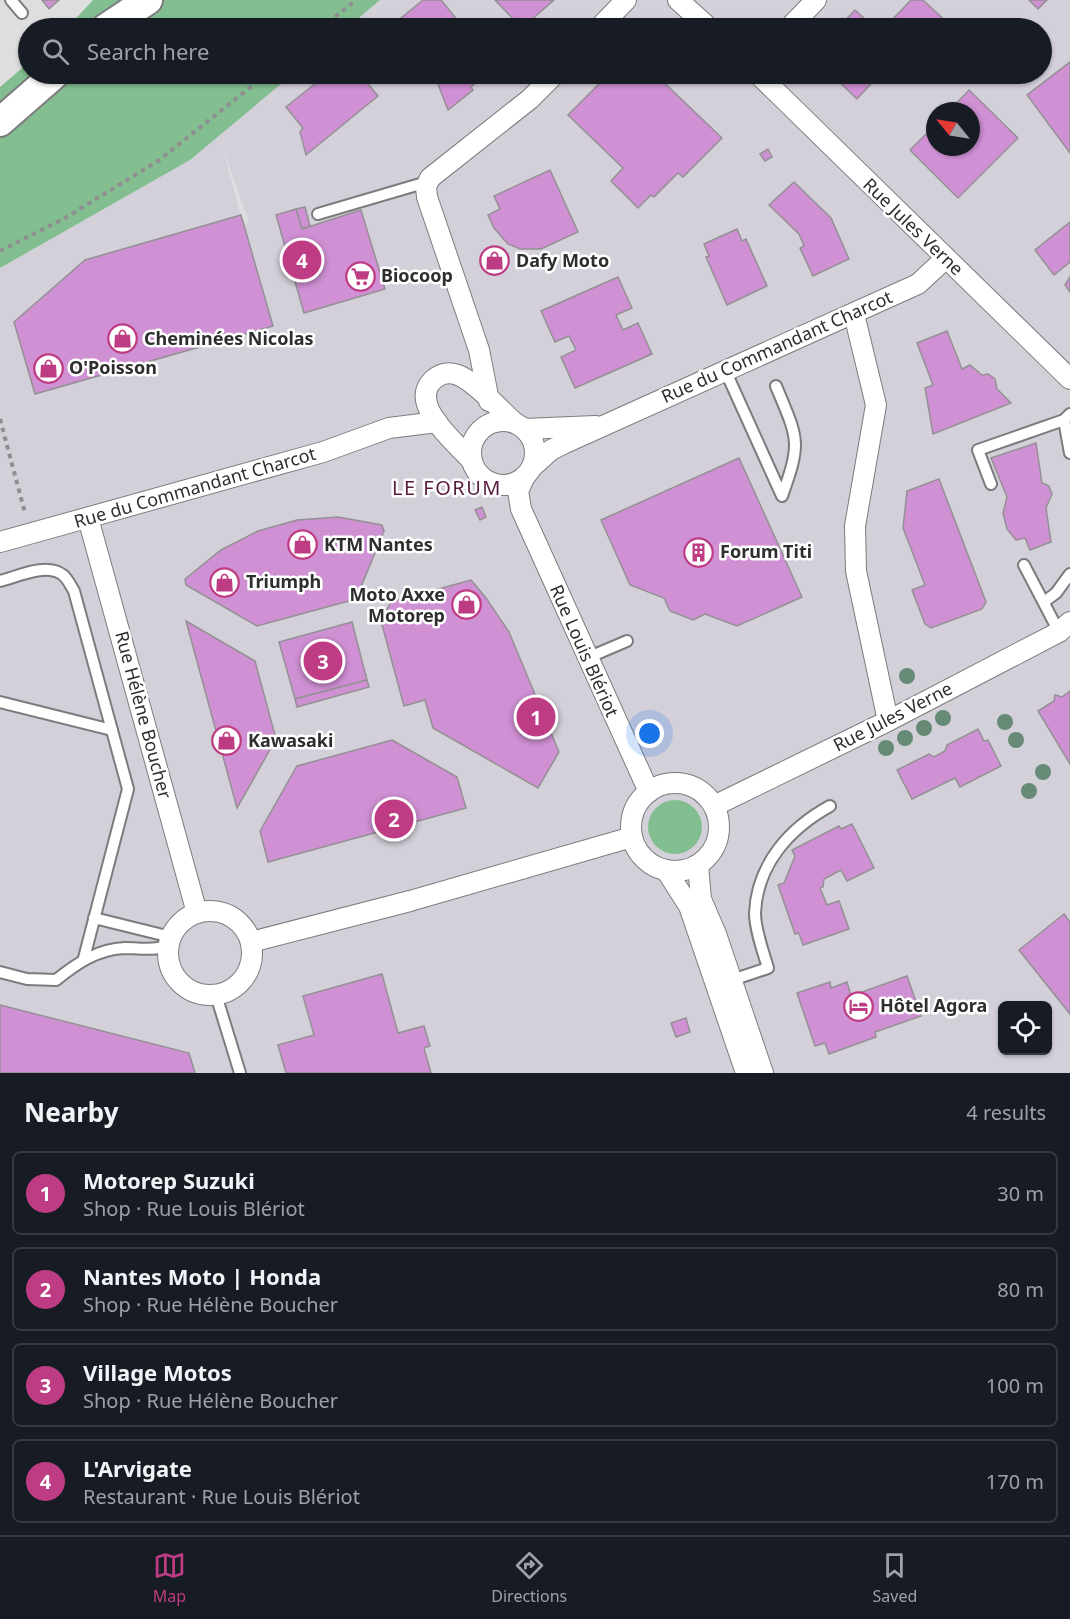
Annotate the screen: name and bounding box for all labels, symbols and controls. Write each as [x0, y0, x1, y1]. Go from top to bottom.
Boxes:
search box [18, 18, 1052, 84]
icon: search [39, 35, 72, 68]
text: Search here [87, 36, 209, 66]
north arrow [926, 102, 980, 156]
street label: Rue Jules Verne [858, 172, 969, 280]
pin: 4 [282, 238, 322, 282]
shop icon: Dafy Moto [479, 245, 511, 277]
place label: Dafy Moto [516, 248, 609, 272]
supermarket icon: Biocoop [344, 260, 376, 292]
place label: Biocoop [381, 263, 453, 287]
street label: Rue du Commandant Charcot [657, 284, 896, 408]
shop icon: Cheminées Nicolas [107, 323, 139, 355]
place label: Cheminées Nicolas [144, 326, 314, 350]
shop icon: O'Poisson [32, 352, 64, 384]
place label: O'Poisson [69, 355, 157, 379]
street label: Rue du Commandant Charcot [71, 441, 319, 533]
district label: LE FORUM [392, 474, 502, 501]
shop icon: KTM Nantes [287, 529, 319, 561]
place label: KTM Nantes [324, 532, 433, 556]
building icon: Forum Titi [683, 536, 715, 568]
place label: Forum Titi [720, 539, 812, 563]
shop icon: Triumph [209, 566, 241, 598]
place label: Triumph [246, 569, 321, 593]
street label: Rue Louis Blériot [545, 581, 625, 721]
place label: Moto Axxe Motorep [349, 582, 445, 627]
shop icon: Moto Axxe Motorep [450, 589, 482, 621]
street label: Rue Hélène Boucher [110, 628, 178, 802]
pin: 3 [304, 638, 342, 684]
street label: Rue Jules Verne [829, 676, 956, 756]
pin: 1 [516, 694, 556, 740]
your location [635, 719, 664, 748]
shop icon: Kawasaki [211, 725, 243, 757]
place label: Kawasaki [248, 728, 333, 752]
pin: 2 [374, 796, 414, 842]
hotel icon: Hôtel Agora [843, 990, 875, 1022]
place label: Hôtel Agora [880, 993, 987, 1017]
map controls [998, 1001, 1052, 1055]
button: locate [998, 1001, 1052, 1055]
text: Nearby [24, 1094, 119, 1130]
text: 4 results [966, 1099, 1046, 1126]
text: Motorep Suzuki [83, 1165, 255, 1195]
text: 1 [40, 1180, 51, 1207]
text: 30 m [997, 1180, 1044, 1207]
text: Shop · Rue Louis Blériot [83, 1195, 305, 1222]
text: Nantes Moto | Honda [83, 1261, 321, 1291]
text: 2 [40, 1276, 51, 1303]
text: 80 m [997, 1276, 1044, 1303]
text: Shop · Rue Hélène Boucher [83, 1291, 338, 1318]
text: Village Motos [83, 1357, 232, 1387]
text: 3 [40, 1372, 51, 1399]
text: 100 m [986, 1372, 1044, 1399]
text: Shop · Rue Hélène Boucher [83, 1387, 338, 1414]
text: L'Arvigate [83, 1453, 192, 1483]
text: 4 [40, 1468, 51, 1495]
text: 170 m [986, 1468, 1044, 1495]
text: Restaurant · Rue Louis Blériot [83, 1483, 360, 1510]
tab: Map [153, 1549, 186, 1607]
tab: Directions [491, 1549, 567, 1607]
tab: Saved [873, 1549, 917, 1607]

